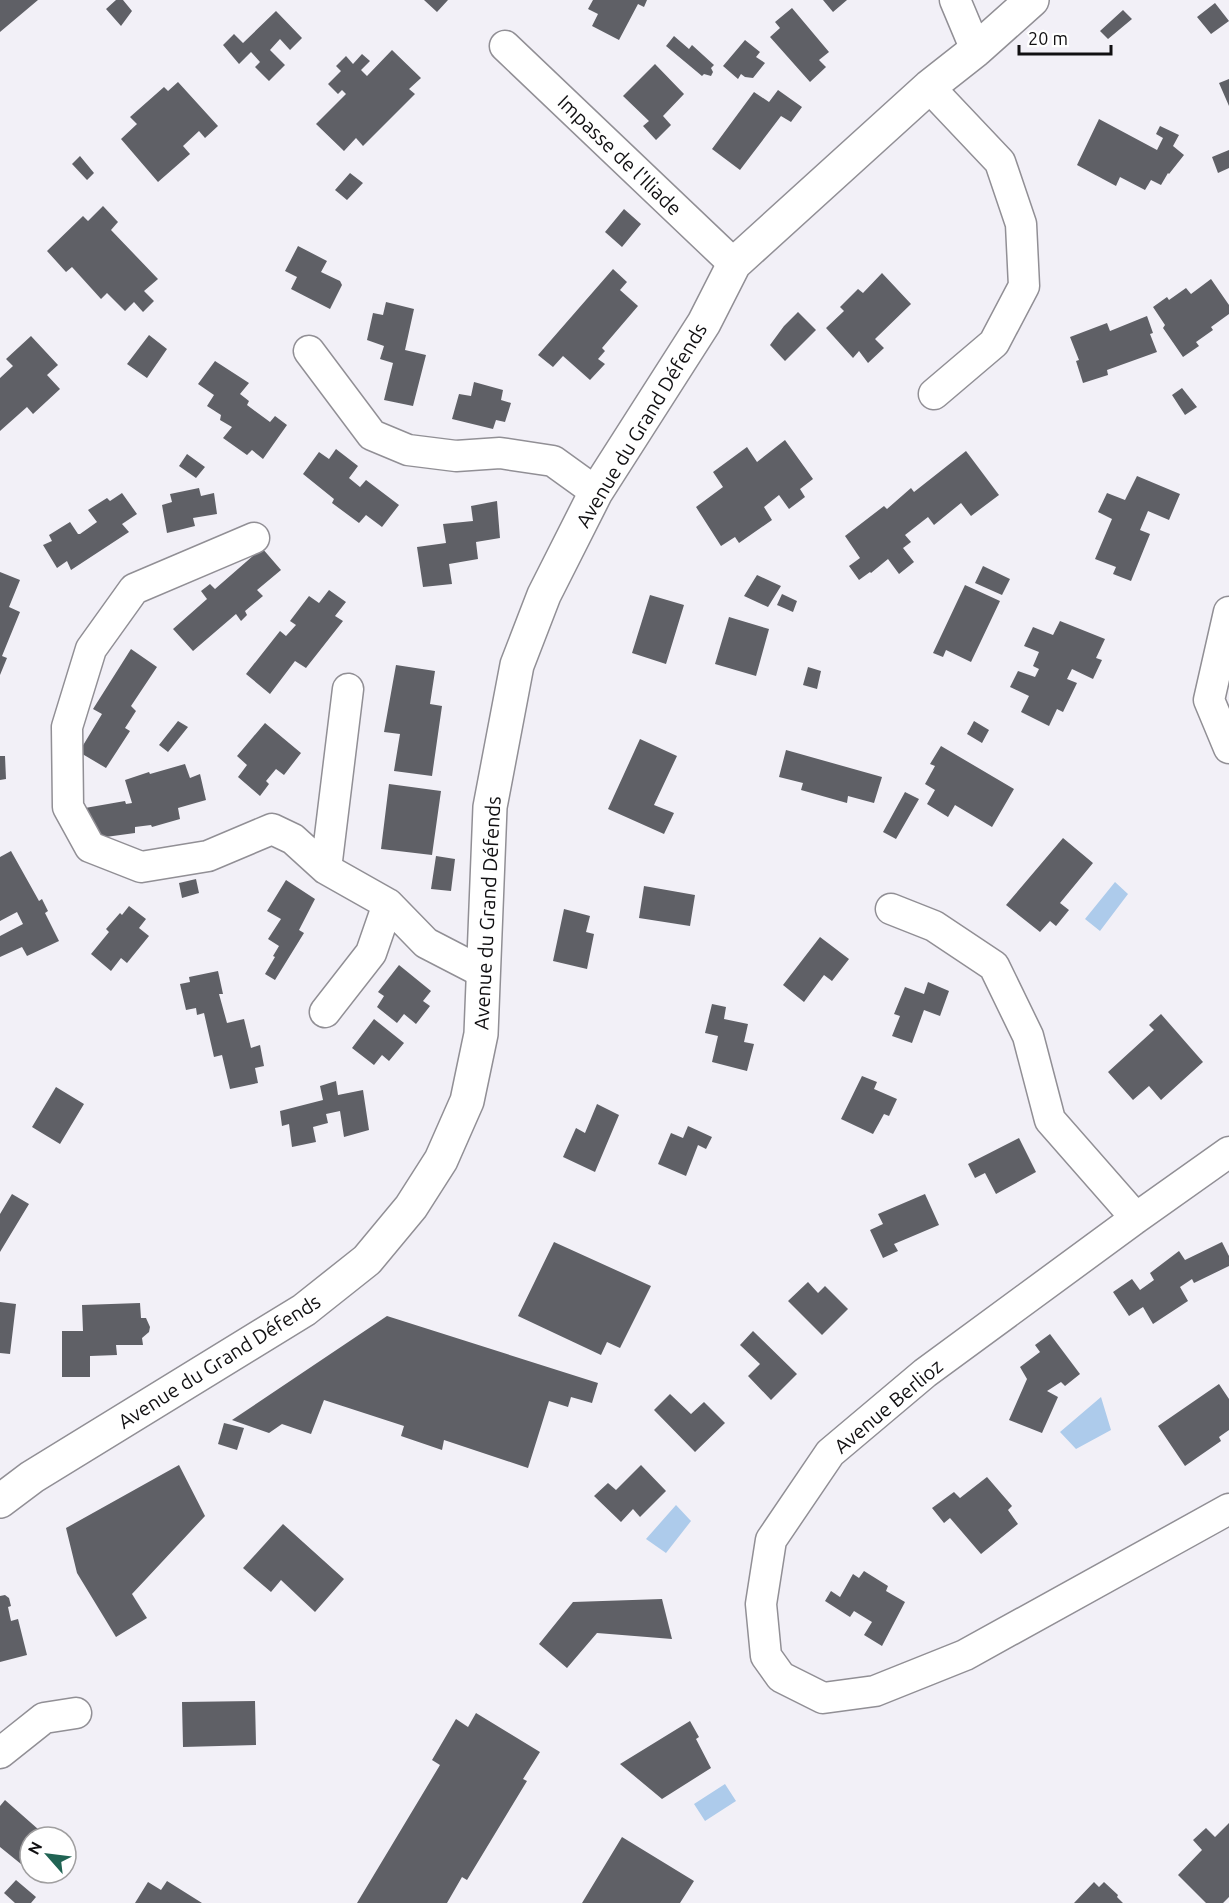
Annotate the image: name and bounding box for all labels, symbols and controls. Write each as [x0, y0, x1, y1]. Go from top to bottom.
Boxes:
scale bar [1019, 18, 1110, 56]
text: 20 m [1028, 28, 1068, 48]
street label: Impasse de l'Iliade [553, 90, 687, 220]
street label: Avenue du Grand Défends [571, 319, 711, 531]
street label: Avenue du Grand Défends [469, 796, 505, 1030]
street label: Avenue du Grand Défends [114, 1289, 324, 1433]
street label: Avenue Berlioz [829, 1354, 947, 1458]
north arrow [18, 1825, 78, 1885]
text: N [24, 1838, 46, 1857]

